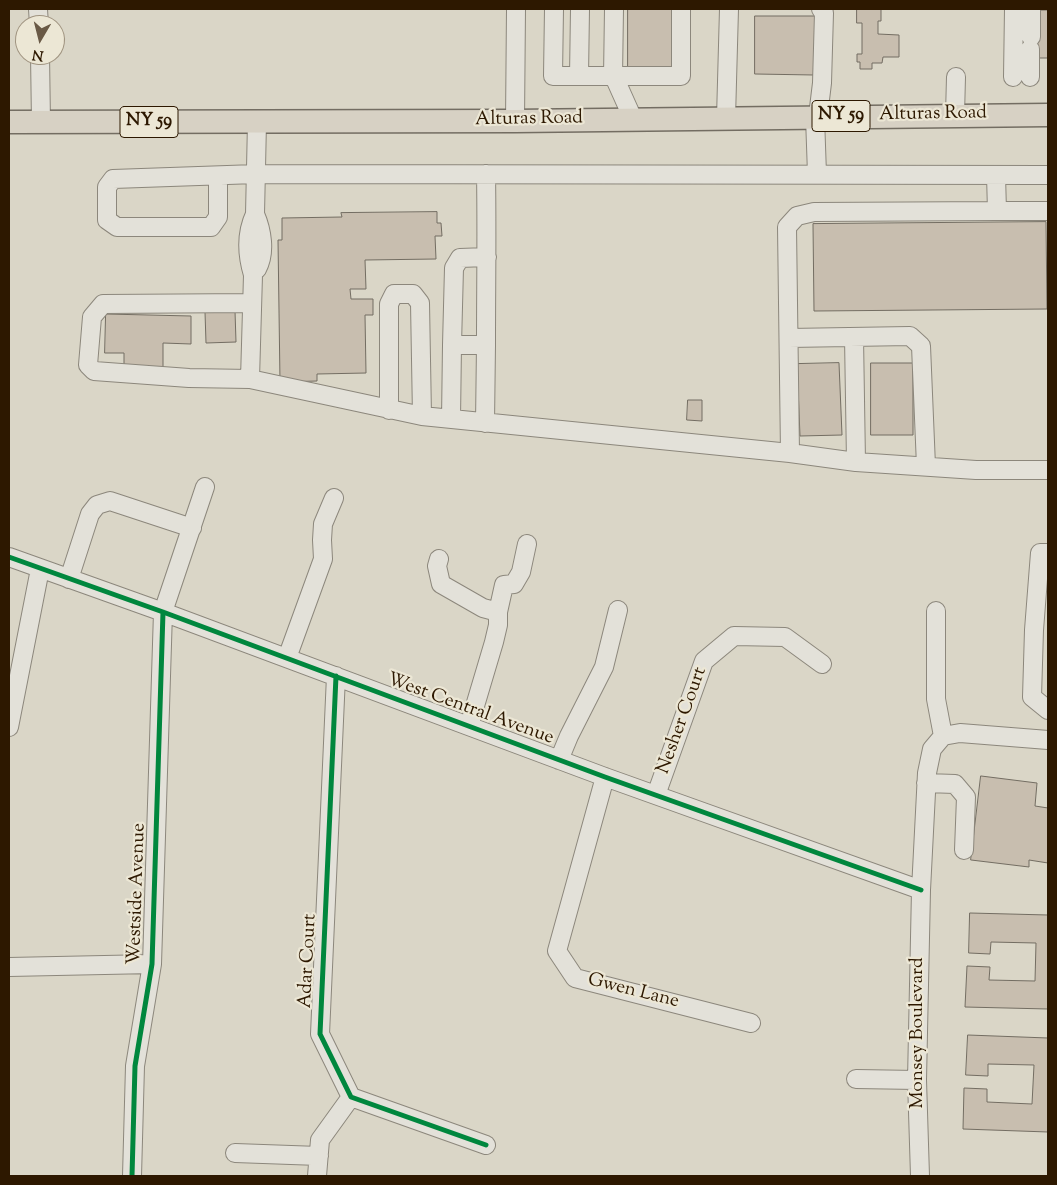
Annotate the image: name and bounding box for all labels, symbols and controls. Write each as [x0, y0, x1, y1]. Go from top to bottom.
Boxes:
north arrow [15, 15, 65, 65]
text: N [31, 43, 45, 65]
road number: NY 59 [812, 100, 870, 132]
street label: Alturas Road [879, 103, 987, 127]
road number: NY 59 [120, 106, 178, 138]
street label: Alturas Road [475, 108, 583, 132]
street label: Nesher Court [653, 665, 713, 777]
street label: West Central Avenue [383, 669, 557, 751]
street label: Westside Avenue [124, 823, 152, 965]
street label: Adar Court [295, 913, 323, 1009]
street label: Monsey Boulevard [908, 957, 930, 1109]
street label: Gwen Lane [585, 970, 681, 1014]

